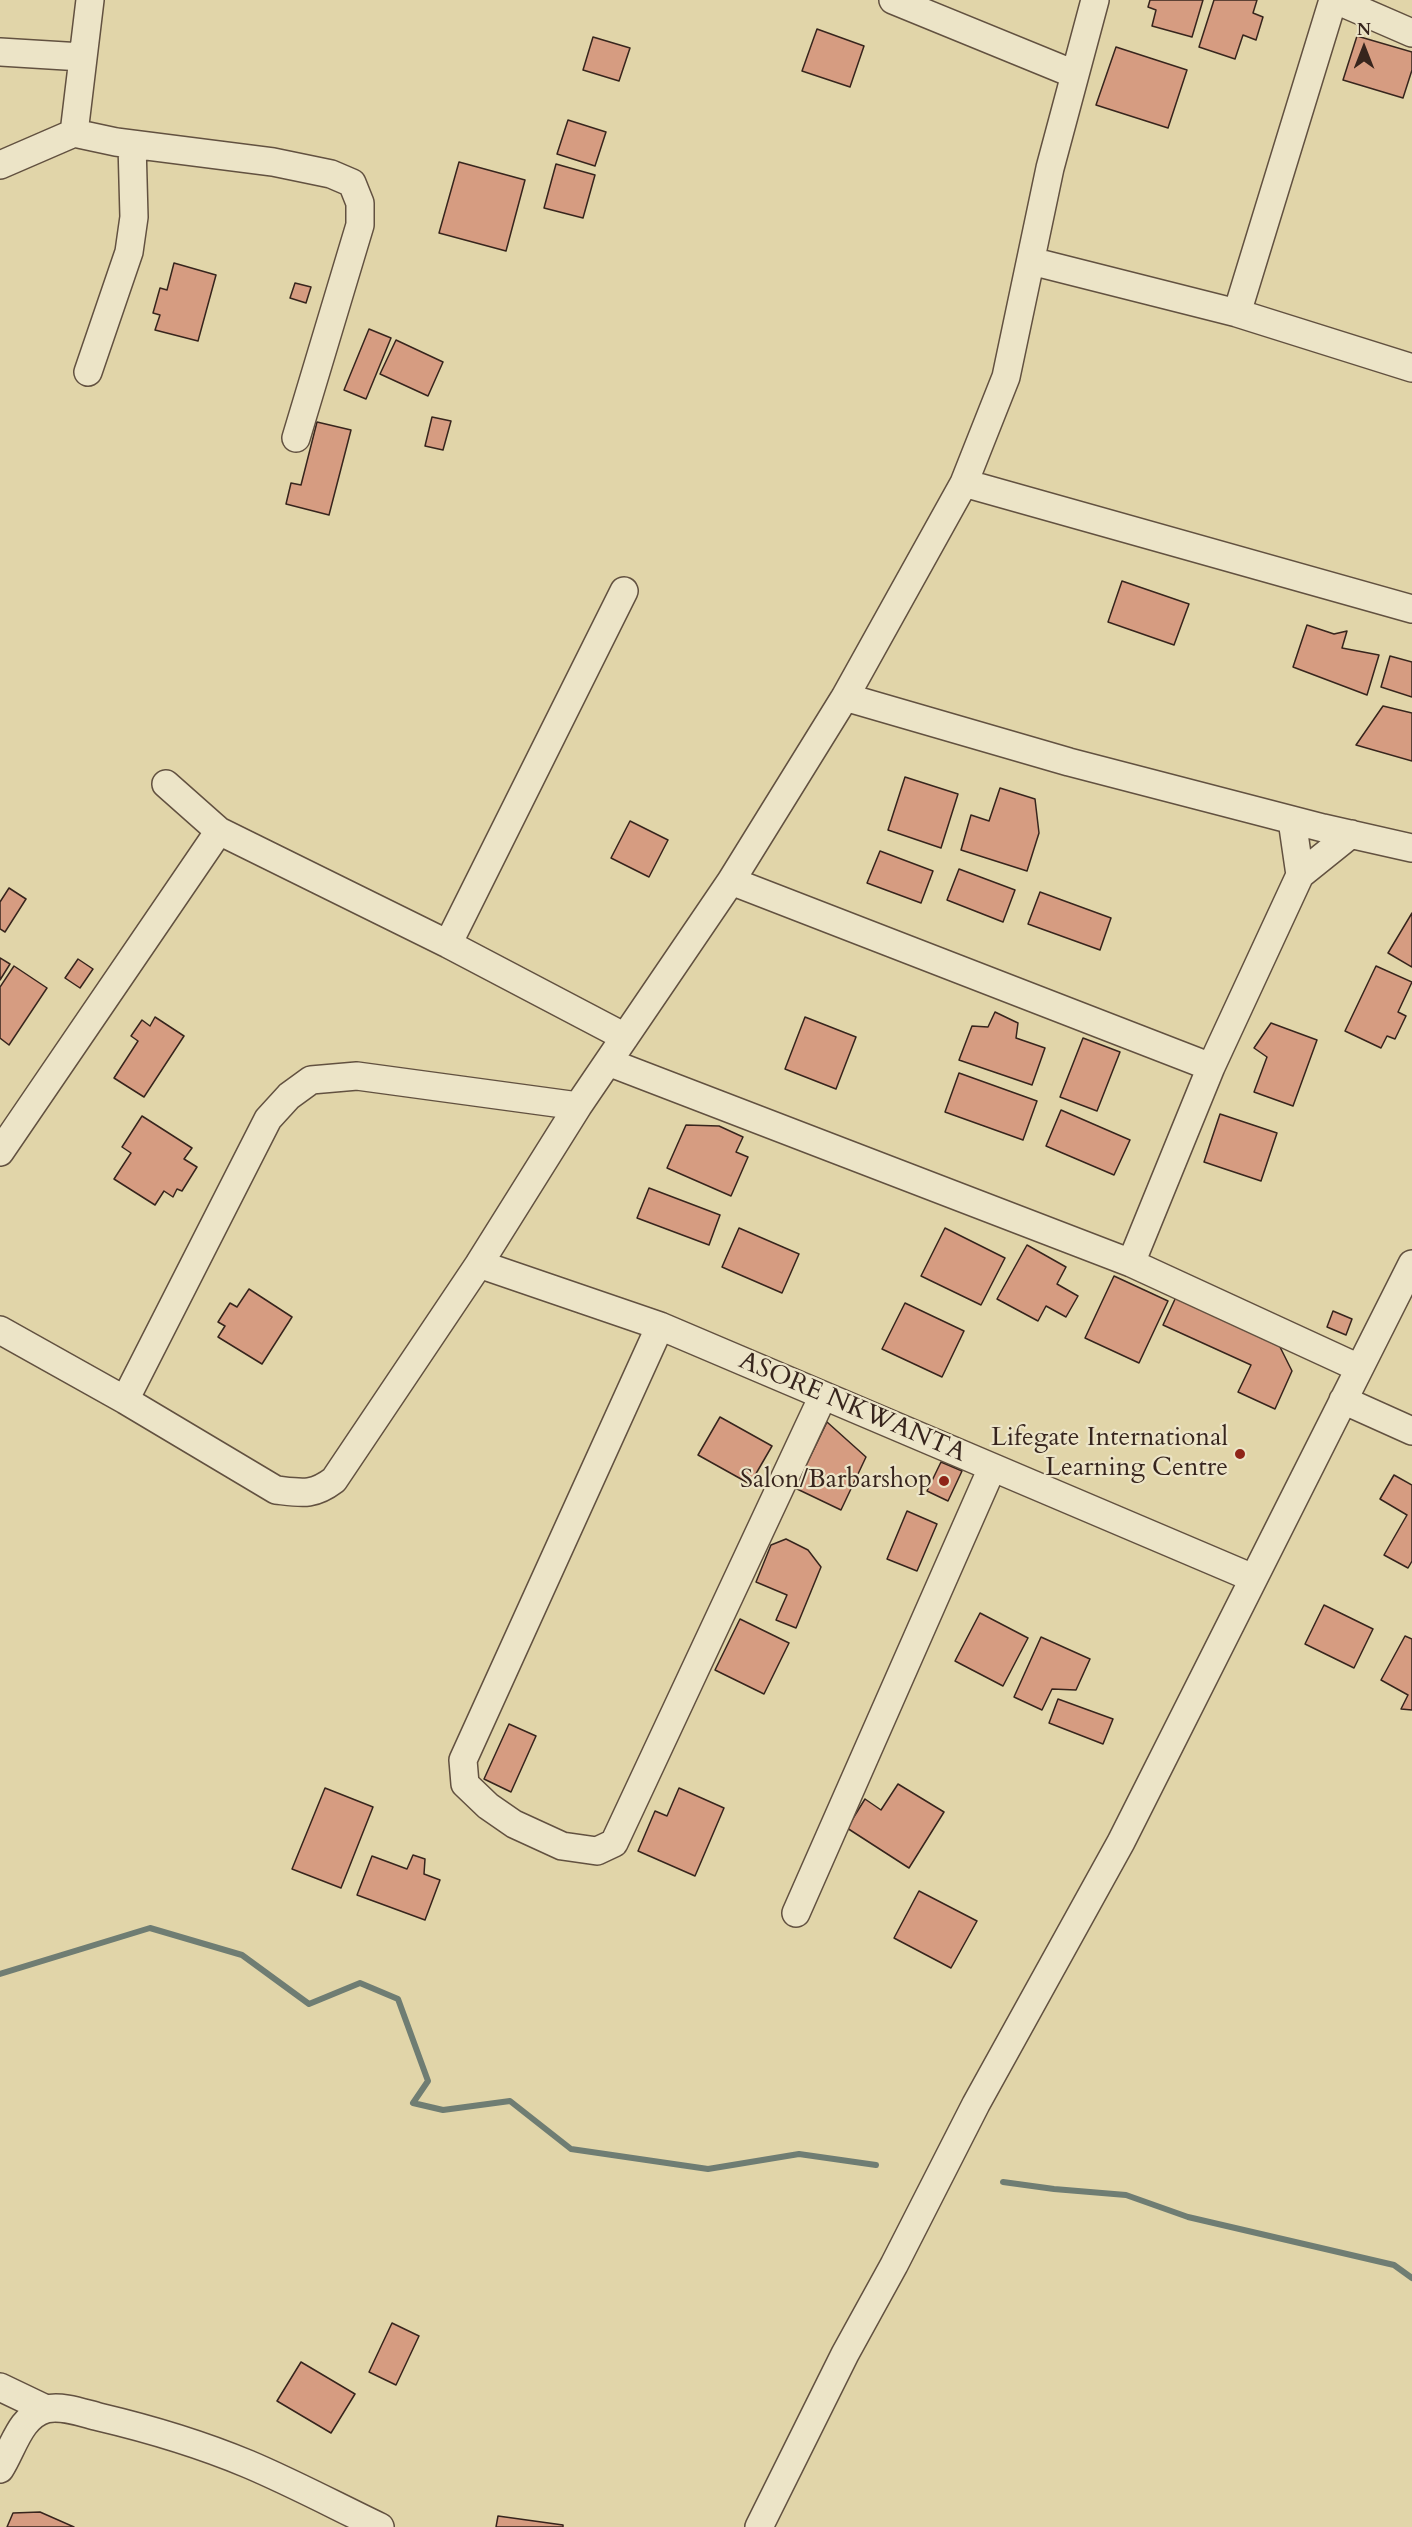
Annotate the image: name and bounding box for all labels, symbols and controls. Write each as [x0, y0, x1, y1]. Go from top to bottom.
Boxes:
north arrow [1334, 18, 1394, 78]
text: N [1357, 19, 1371, 41]
street label: ASORE NKWANTA [734, 1346, 970, 1470]
place label: Lifegate International Learning Centre [991, 1423, 1228, 1484]
marker: Lifegate International Learning Centre [1233, 1447, 1247, 1461]
place label: Salon/Barbarshop [740, 1465, 932, 1497]
marker: Salon/Barbarshop [937, 1474, 951, 1488]

